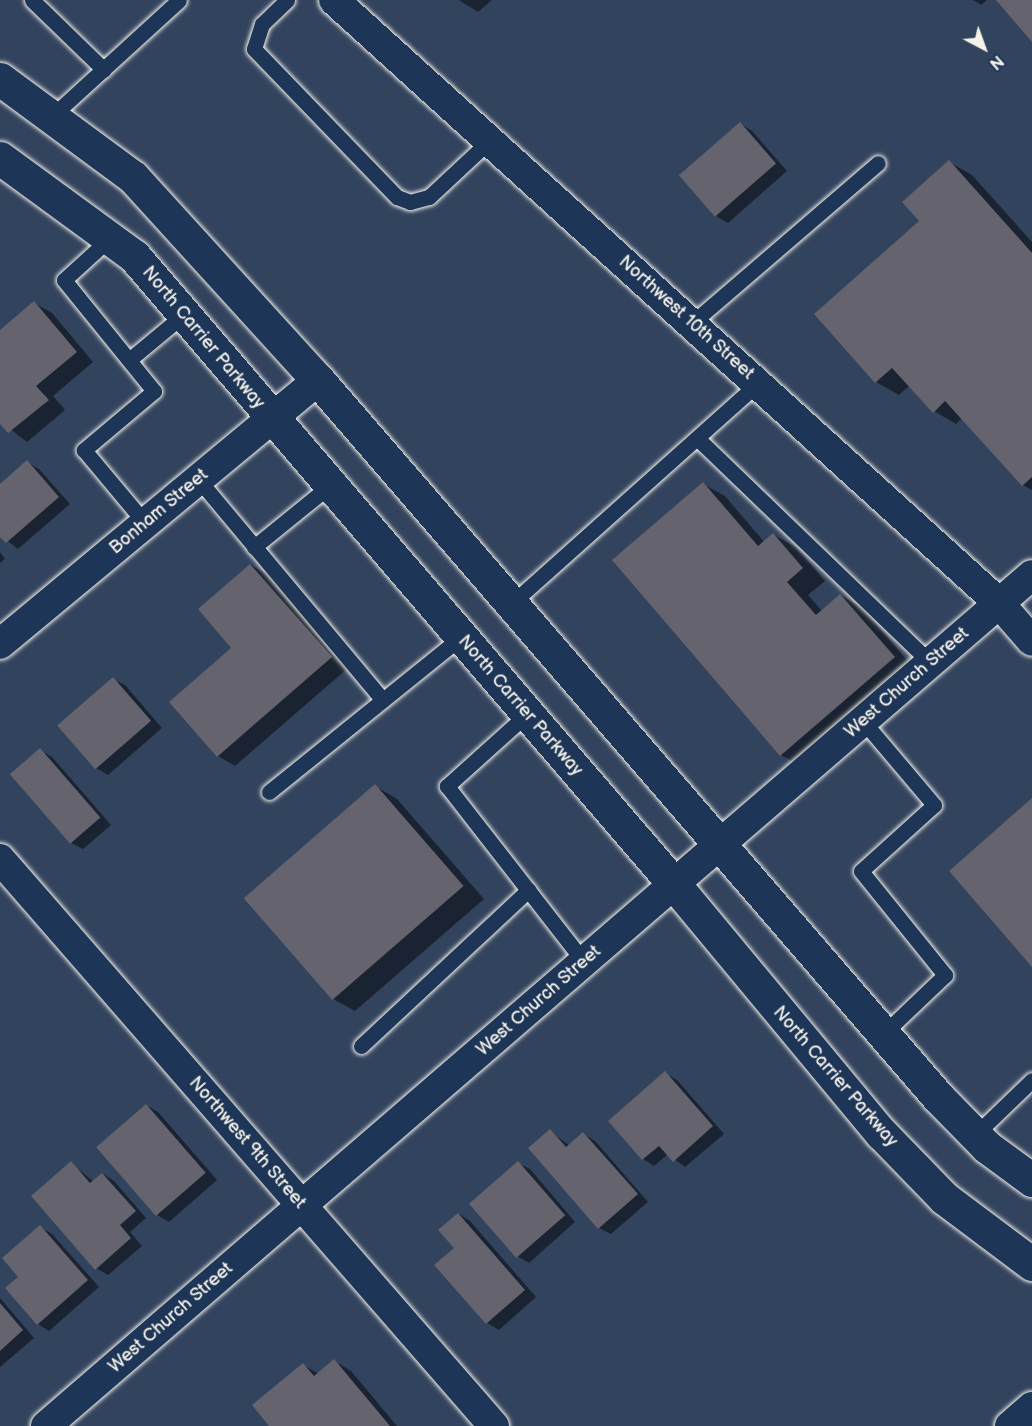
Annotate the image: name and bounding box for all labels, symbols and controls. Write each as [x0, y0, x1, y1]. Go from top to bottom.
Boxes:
north arrow [954, 18, 1014, 78]
text: N [985, 51, 1007, 73]
street label: Northwest 10th Street [614, 251, 758, 385]
street label: North Carrier Parkway [137, 262, 269, 414]
street label: Bonham Street [105, 465, 213, 559]
street label: West Church Street [840, 623, 974, 743]
street label: North Carrier Parkway [453, 631, 587, 781]
street label: West Church Street [472, 941, 606, 1061]
street label: North Carrier Parkway [768, 1002, 902, 1152]
street label: Northwest 9th Street [184, 1073, 310, 1213]
street label: West Church Street [104, 1258, 238, 1378]

